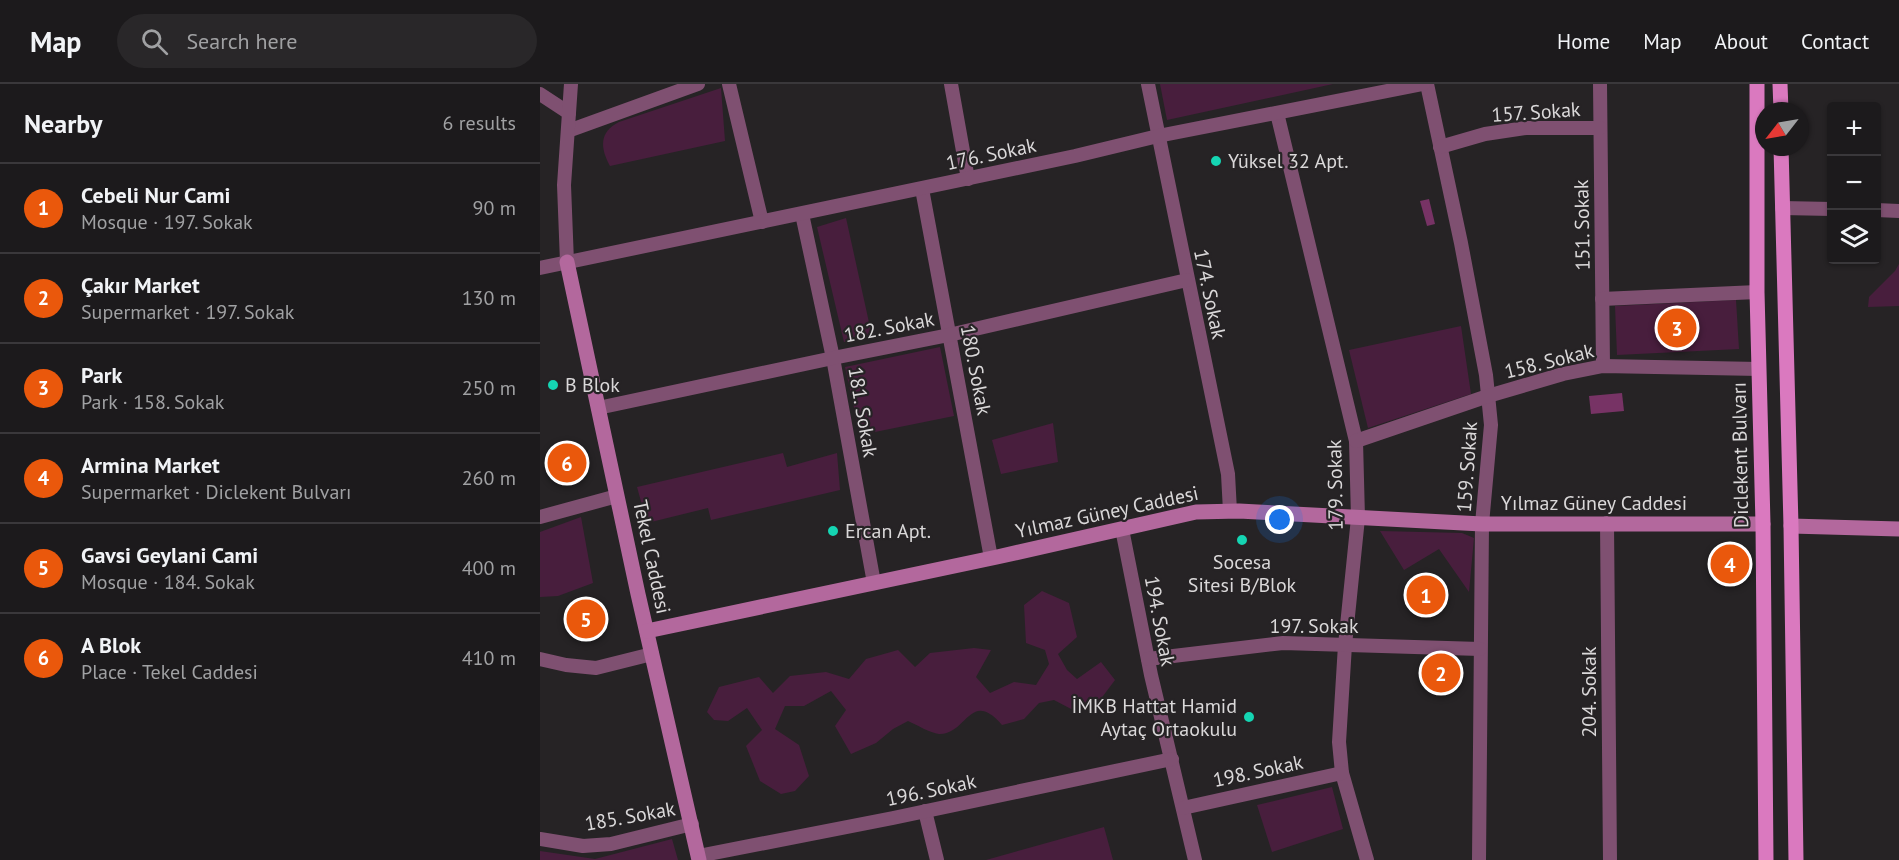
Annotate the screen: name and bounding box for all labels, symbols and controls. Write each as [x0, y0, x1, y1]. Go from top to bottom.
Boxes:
search box [117, 14, 537, 68]
text: Map [30, 23, 81, 60]
icon: search [138, 25, 171, 58]
text: Search here [186, 27, 297, 55]
text: Home [1557, 28, 1610, 55]
text: Map [1643, 28, 1682, 55]
text: About [1715, 28, 1768, 55]
text: Contact [1801, 28, 1869, 55]
street label: 157. Sokak [1491, 96, 1582, 128]
north arrow [1755, 102, 1809, 156]
map controls [1827, 102, 1881, 264]
button: + [1827, 102, 1881, 156]
text: Nearby [24, 107, 102, 140]
text: 6 results [443, 110, 516, 136]
street label: 176. Sokak [944, 132, 1039, 176]
place label: Yüksel 32 Apt. [1228, 148, 1348, 174]
marker: Yüksel 32 Apt. [1209, 154, 1223, 168]
button: − [1827, 156, 1881, 210]
street label: 151. Sokak [1568, 179, 1596, 271]
text: Cebeli Nur Cami [81, 181, 231, 209]
text: 1 [38, 195, 49, 221]
text: 90 m [473, 195, 516, 221]
text: Mosque · 197. Sokak [81, 209, 253, 235]
button: layers [1827, 210, 1881, 264]
street label: 174. Sokak [1188, 247, 1232, 342]
text: Çakır Market [81, 271, 200, 299]
text: 2 [38, 285, 49, 311]
text: 130 m [462, 285, 516, 311]
text: Supermarket · 197. Sokak [81, 299, 294, 325]
street label: 182. Sokak [842, 305, 937, 348]
pin: 3 [1658, 306, 1696, 350]
street label: 180. Sokak [955, 323, 998, 418]
street label: 158. Sokak [1502, 337, 1597, 385]
text: Park [81, 361, 122, 389]
street label: 181. Sokak [842, 365, 884, 460]
place label: B Blok [565, 372, 620, 398]
text: 3 [38, 375, 49, 401]
text: 250 m [462, 375, 516, 401]
marker: B Blok [546, 378, 560, 392]
street label: Diclekent Bulvarı [1726, 382, 1754, 528]
text: Park · 158. Sokak [81, 389, 224, 415]
street label: 159. Sokak [1451, 420, 1483, 513]
street label: 179. Sokak [1321, 439, 1349, 531]
pin: 6 [548, 440, 586, 485]
text: Armina Market [81, 451, 220, 479]
text: 4 [38, 465, 49, 491]
text: 260 m [462, 465, 516, 491]
text: Supermarket · Diclekent Bulvarı [81, 479, 351, 505]
street label: Yılmaz Güney Caddesi [1013, 480, 1201, 544]
street label: Yılmaz Güney Caddesi [1501, 490, 1687, 516]
street label: Tekel Caddesi [627, 498, 677, 616]
your location [1265, 505, 1294, 534]
place label: Ercan Apt. [845, 518, 931, 544]
marker: Ercan Apt. [826, 524, 840, 538]
marker: Socesa Sitesi B/Blok [1235, 533, 1249, 547]
text: Gavsi Geylani Cami [81, 541, 258, 569]
pin: 4 [1710, 542, 1750, 586]
place label: Socesa Sitesi B/Blok [1188, 549, 1297, 598]
text: 5 [38, 555, 49, 581]
text: 400 m [462, 555, 516, 581]
text: Mosque · 184. Sokak [81, 569, 255, 595]
pin: 1 [1406, 572, 1446, 618]
street label: 194. Sokak [1139, 574, 1182, 669]
pin: 5 [566, 596, 606, 642]
street label: 197. Sokak [1270, 613, 1359, 639]
text: A Blok [81, 631, 141, 659]
text: 6 [38, 645, 49, 671]
text: 410 m [462, 645, 516, 671]
street label: 204. Sokak [1576, 646, 1602, 738]
pin: 2 [1422, 650, 1460, 696]
text: Place · Tekel Caddesi [81, 659, 258, 685]
place label: İMKB Hattat Hamid Aytaç Ortaokulu [1071, 693, 1237, 742]
marker: İMKB Hattat Hamid Aytaç Ortaokulu [1242, 710, 1256, 724]
street label: 198. Sokak [1211, 749, 1306, 793]
street label: 196. Sokak [884, 768, 979, 812]
street label: 185. Sokak [583, 795, 678, 837]

